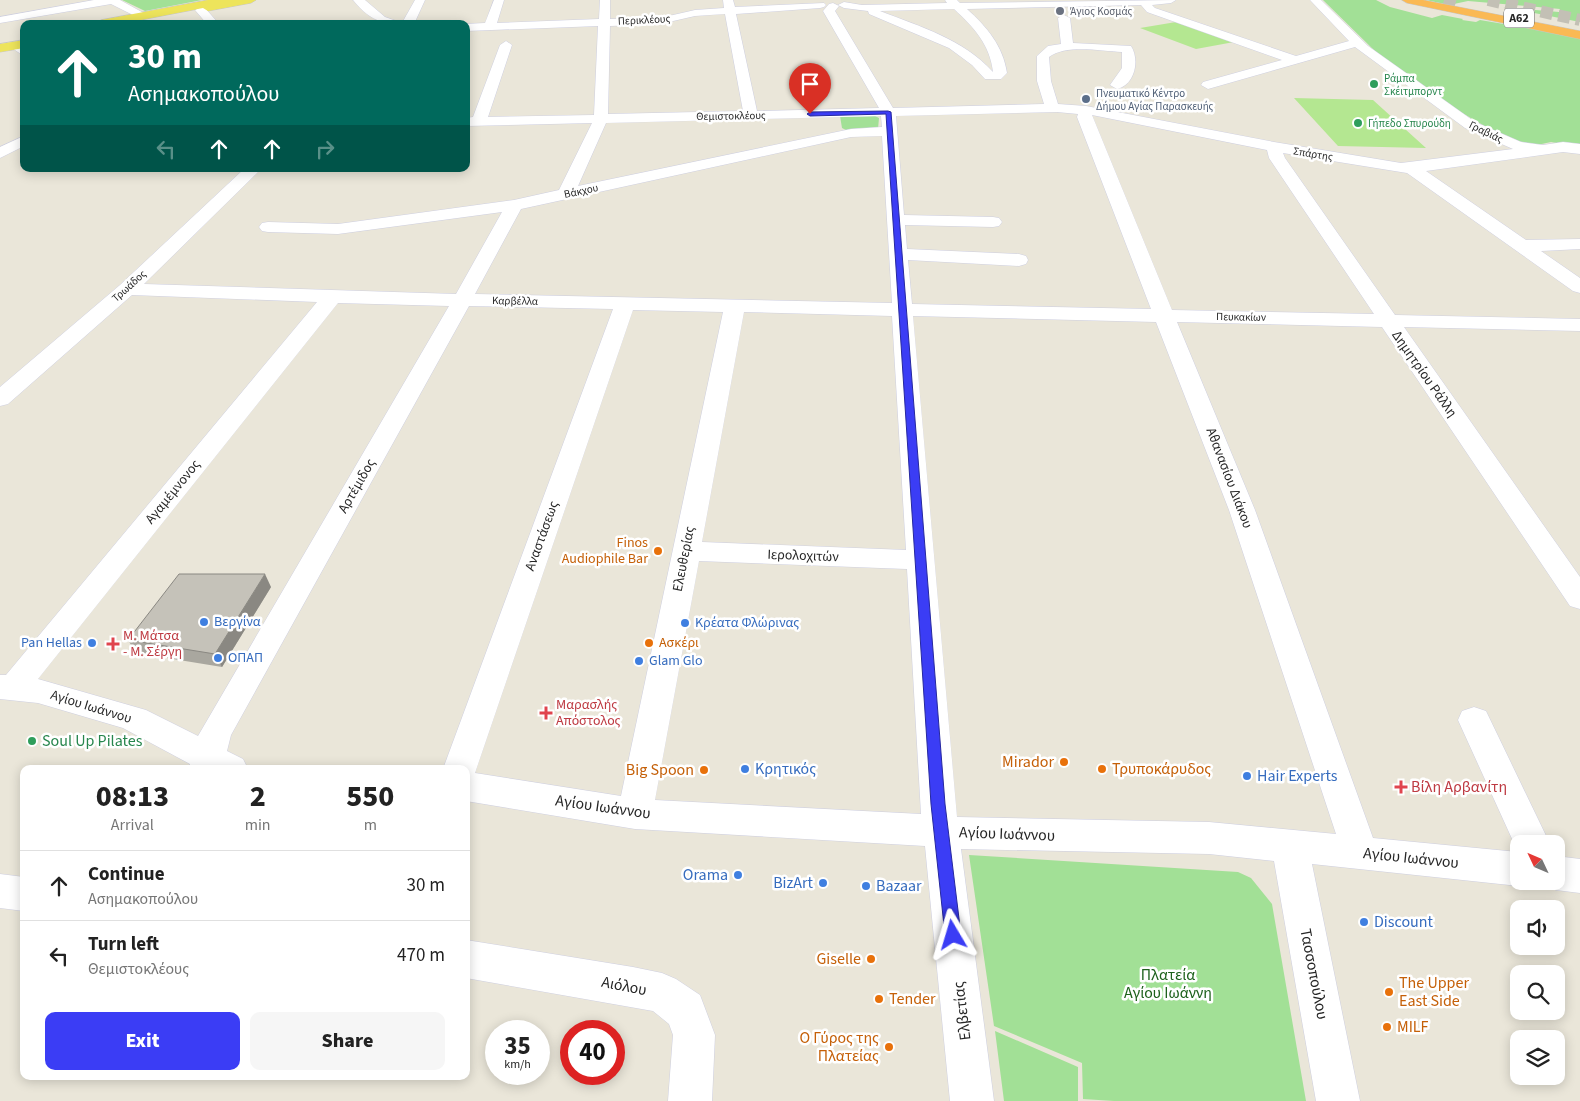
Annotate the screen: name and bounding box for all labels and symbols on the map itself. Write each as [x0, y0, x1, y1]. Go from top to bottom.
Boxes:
place label: Άγιος Κοσμάς [1070, 4, 1133, 19]
marker: Άγιος Κοσμάς [1054, 5, 1066, 17]
road number: Α62 [1504, 8, 1534, 28]
street label: Περικλέους [617, 11, 671, 29]
pin [789, 63, 831, 114]
place label: Ράμπα Σκέιτμπορντ [1384, 71, 1442, 99]
marker: Ράμπα Σκέιτμπορντ [1368, 78, 1380, 90]
place label: Πνευματικό Κέντρο Δήμου Αγίας Παρασκευής [1096, 86, 1214, 114]
marker: Πνευματικό Κέντρο Δήμου Αγίας Παρασκευής [1080, 93, 1092, 105]
street label: Θεμιστοκλέους [696, 108, 766, 124]
place label: Γήπεδο Σπυρούδη [1368, 116, 1451, 131]
marker: Γήπεδο Σπυρούδη [1352, 117, 1364, 129]
street label: Γραβιάς [1466, 117, 1506, 147]
street label: Σπάρτης [1292, 143, 1334, 165]
street label: Βάκχου [563, 180, 599, 202]
street label: Τρωάδος [109, 266, 150, 305]
street label: Καρβέλλα [492, 293, 538, 309]
street label: Πευκακίων [1216, 309, 1266, 325]
street label: Δημητρίου Ράλλη [1387, 326, 1461, 422]
street label: Αθανασίου Διάκου [1201, 425, 1257, 531]
street label: Αγαμέμνονος [141, 455, 205, 529]
street label: Αρτέμιδος [333, 455, 381, 517]
street label: Αναστάσεως [520, 498, 564, 574]
street label: Ελευθερίας [668, 525, 700, 593]
place label: Finos Audiophile Bar [562, 533, 648, 569]
marker: Finos Audiophile Bar [652, 545, 664, 557]
street label: Ιερολοχιτών [767, 545, 839, 567]
place label: Βεργίνα [214, 612, 261, 632]
place label: Κρέατα Φλώρινας [695, 613, 799, 633]
marker: Βεργίνα [198, 616, 210, 628]
marker: Κρέατα Φλώρινας [679, 617, 691, 629]
place label: Μ. Μάτσα - Μ. Σέργη [123, 626, 182, 662]
place label: Pan Hellas [21, 633, 82, 653]
place label: Ασκέρι [659, 633, 699, 653]
marker: Pan Hellas [86, 637, 98, 649]
marker: Ασκέρι [643, 637, 655, 649]
marker: Μ. Μάτσα - Μ. Σέργη [107, 638, 119, 650]
place label: ΟΠΑΠ [228, 648, 263, 668]
place label: Glam Glo [649, 651, 702, 671]
marker: ΟΠΑΠ [212, 652, 224, 664]
marker: Glam Glo [633, 655, 645, 667]
street label: Αγίου Ιωάννου [48, 685, 134, 729]
place label: Μαρασλής Απόστολος [556, 695, 621, 731]
marker: Μαρασλής Απόστολος [540, 707, 552, 719]
place label: Soul Up Pilates [42, 730, 143, 752]
marker: Soul Up Pilates [26, 735, 38, 747]
place label: Mirador [1002, 751, 1054, 773]
marker: Mirador [1058, 756, 1070, 768]
place label: Κρητικός [755, 758, 816, 780]
place label: Τρυποκάρυδος [1112, 758, 1211, 780]
place label: Big Spoon [626, 759, 694, 781]
marker: Κρητικός [739, 763, 751, 775]
marker: Τρυποκάρυδος [1096, 763, 1108, 775]
marker: Big Spoon [698, 764, 710, 776]
place label: Hair Experts [1257, 765, 1338, 787]
marker: Hair Experts [1241, 770, 1253, 782]
place label: Βίλη Αρβανίτη [1411, 776, 1507, 798]
marker: Βίλη Αρβανίτη [1395, 781, 1407, 793]
street label: Αγίου Ιωάννου [554, 789, 652, 825]
street label: Αγίου Ιωάννου [959, 821, 1055, 847]
north arrow [1510, 835, 1565, 890]
street label: Αγίου Ιωάννου [1362, 842, 1460, 874]
place label: Orama [683, 864, 728, 886]
marker: Orama [732, 869, 744, 881]
place label: BizArt [773, 872, 814, 894]
place label: Bazaar [876, 875, 922, 897]
marker: BizArt [817, 877, 829, 889]
marker: Bazaar [860, 880, 872, 892]
position arrow [926, 908, 978, 960]
place label: Discount [1374, 911, 1434, 933]
marker: Discount [1358, 916, 1370, 928]
street label: Τασσοπούλου [1294, 927, 1334, 1021]
place label: Giselle [816, 948, 861, 970]
marker: Giselle [865, 953, 877, 965]
park label: Πλατεία Αγίου Ιωάννη [1124, 964, 1212, 1004]
street label: Αιόλου [600, 971, 648, 1001]
place label: The Upper East Side [1399, 972, 1469, 1012]
street label: Ελβετίας [947, 980, 977, 1042]
marker: The Upper East Side [1383, 986, 1395, 998]
place label: Tender [889, 988, 936, 1010]
marker: Tender [873, 993, 885, 1005]
place label: MILF [1397, 1016, 1429, 1038]
speed limit sign: 40 [560, 1020, 625, 1085]
marker: MILF [1381, 1021, 1393, 1033]
place label: Ο Γύρος της Πλατείας [800, 1027, 879, 1067]
marker: Ο Γύρος της Πλατείας [883, 1041, 895, 1053]

